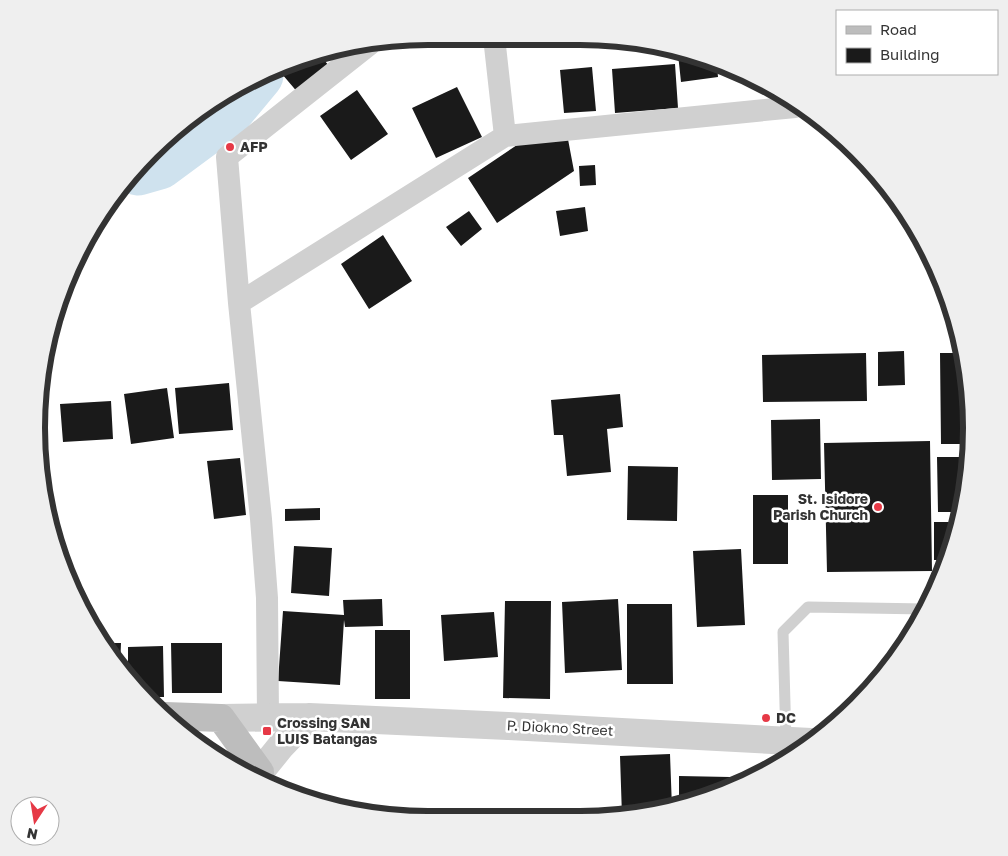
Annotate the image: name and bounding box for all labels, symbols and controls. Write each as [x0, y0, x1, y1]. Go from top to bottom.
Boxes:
legend [836, 10, 998, 75]
text: Road [880, 20, 917, 38]
text: Building [880, 45, 940, 63]
place label: AFP [240, 138, 268, 155]
marker: AFP [224, 141, 236, 153]
place label: St. Isidore Parish Church [773, 490, 868, 523]
marker: St. Isidore Parish Church [872, 501, 884, 513]
place label: DC [776, 709, 796, 726]
marker: DC [760, 712, 772, 724]
place label: Crossing SAN LUIS Batangas [277, 714, 378, 747]
street label: P. Diokno Street [506, 716, 614, 739]
marker: Crossing SAN LUIS Batangas [261, 725, 273, 737]
north arrow [10, 796, 60, 846]
text: N [25, 825, 39, 844]

